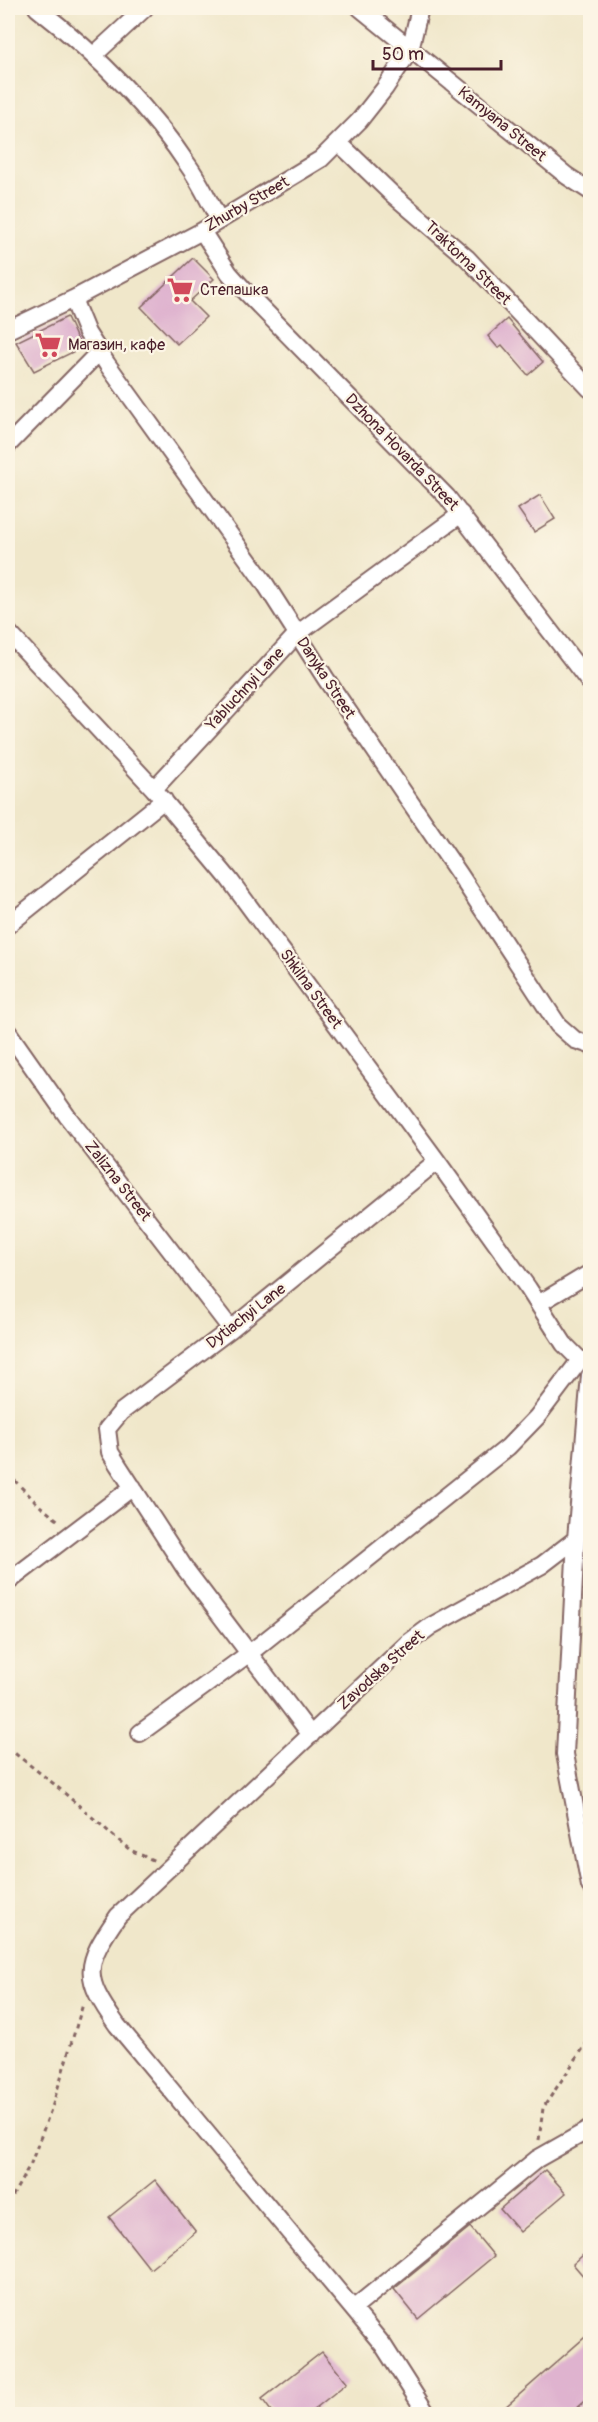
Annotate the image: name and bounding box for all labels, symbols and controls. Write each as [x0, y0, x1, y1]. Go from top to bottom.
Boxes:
scale bar [373, 33, 500, 71]
text: 50 m [382, 43, 424, 66]
street label: Kamyana Street [454, 82, 551, 166]
street label: Zhurby Street [201, 172, 293, 236]
street label: Traktorna Street [421, 217, 516, 310]
supermarket icon: Степашка [165, 275, 195, 305]
place label: Степашка [200, 280, 268, 300]
supermarket icon: Магазин, кафе [33, 330, 63, 360]
place label: Магазин, кафе [68, 335, 165, 355]
street label: Dzhona Hovarda Street [341, 389, 463, 515]
street label: Danyka Street [292, 633, 360, 723]
street label: Yabluchnyi Lane [201, 643, 289, 735]
street label: Shkilna Street [275, 945, 347, 1033]
street label: Zalizna Street [80, 1137, 156, 1226]
street label: Dytiachyi Lane [202, 1279, 290, 1353]
street label: Zavodska Street [333, 1625, 429, 1714]

